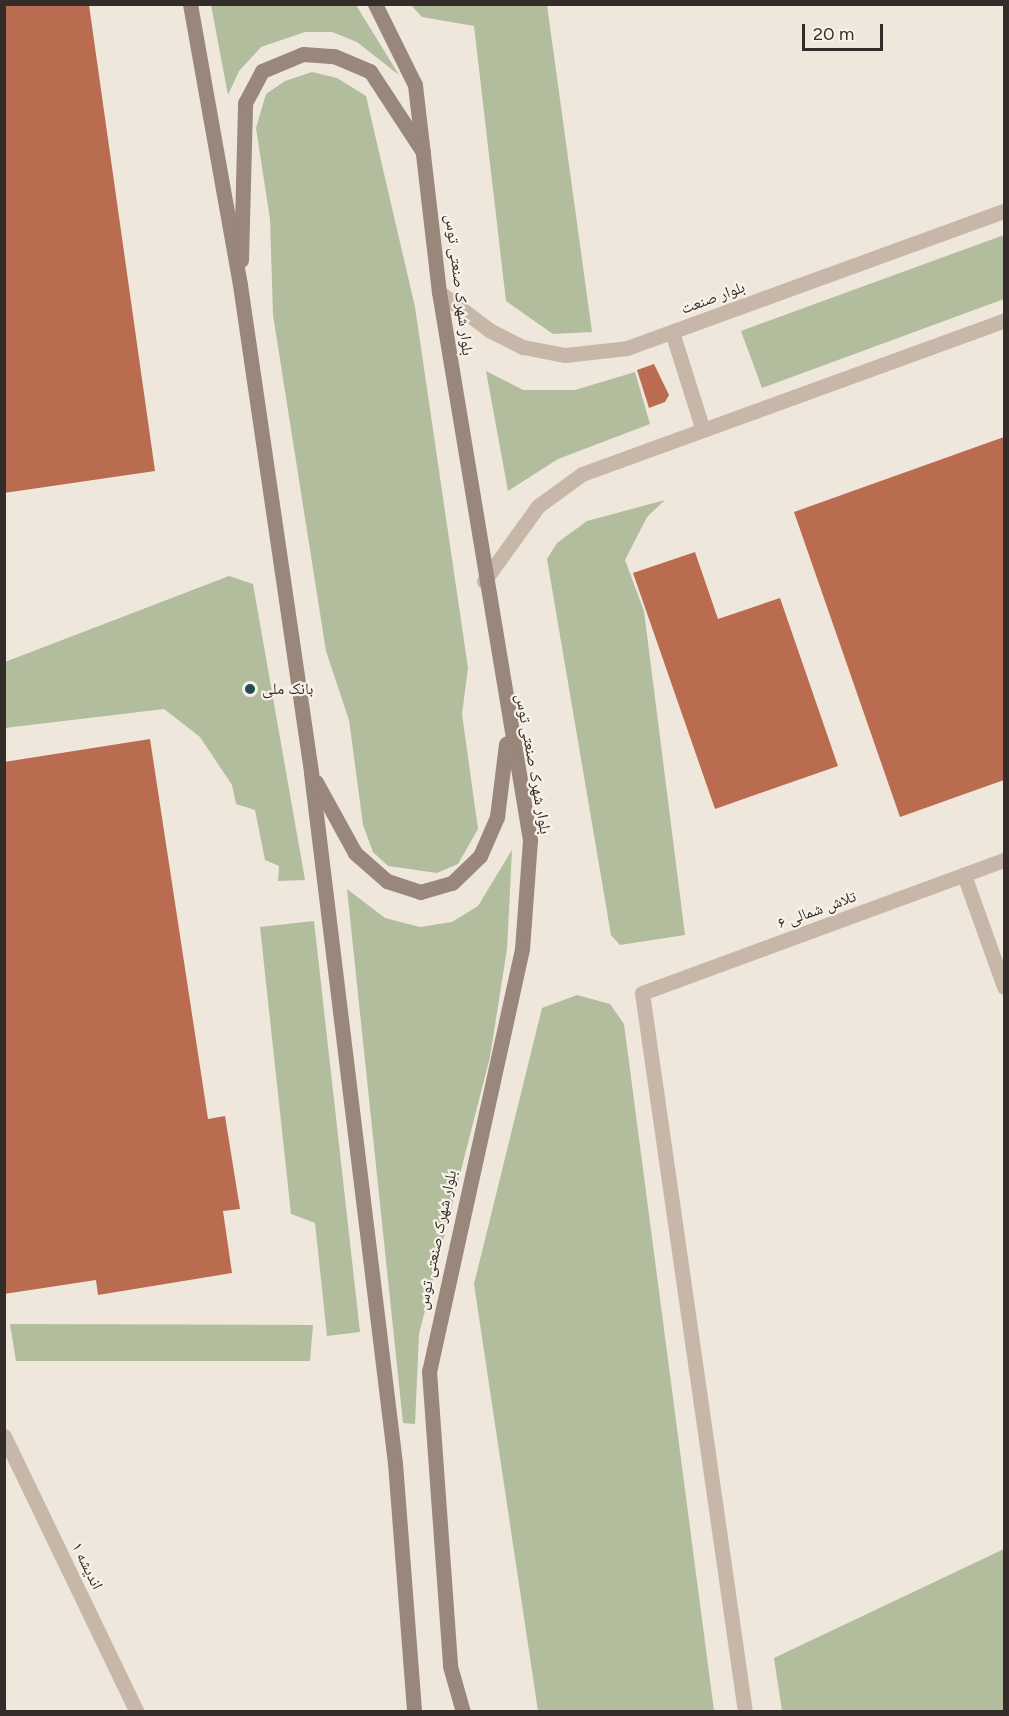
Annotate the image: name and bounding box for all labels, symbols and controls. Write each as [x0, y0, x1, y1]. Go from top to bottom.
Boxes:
scale bar [805, 12, 886, 50]
text: 20 m [813, 23, 854, 45]
street label: بلوار شهرک صنعتی توس [441, 213, 477, 357]
street label: بلوار صنعت [678, 278, 748, 318]
place label: بانک ملی [262, 679, 313, 699]
marker: بانک ملی [243, 682, 257, 696]
street label: بلوار شهرک صنعتی توس [511, 692, 555, 836]
street label: تلاش شمالی ۶ [775, 887, 859, 933]
street label: بلوار شهرک صنعتی توس [413, 1169, 461, 1311]
street label: اندیشه ۱ [67, 1539, 107, 1593]

